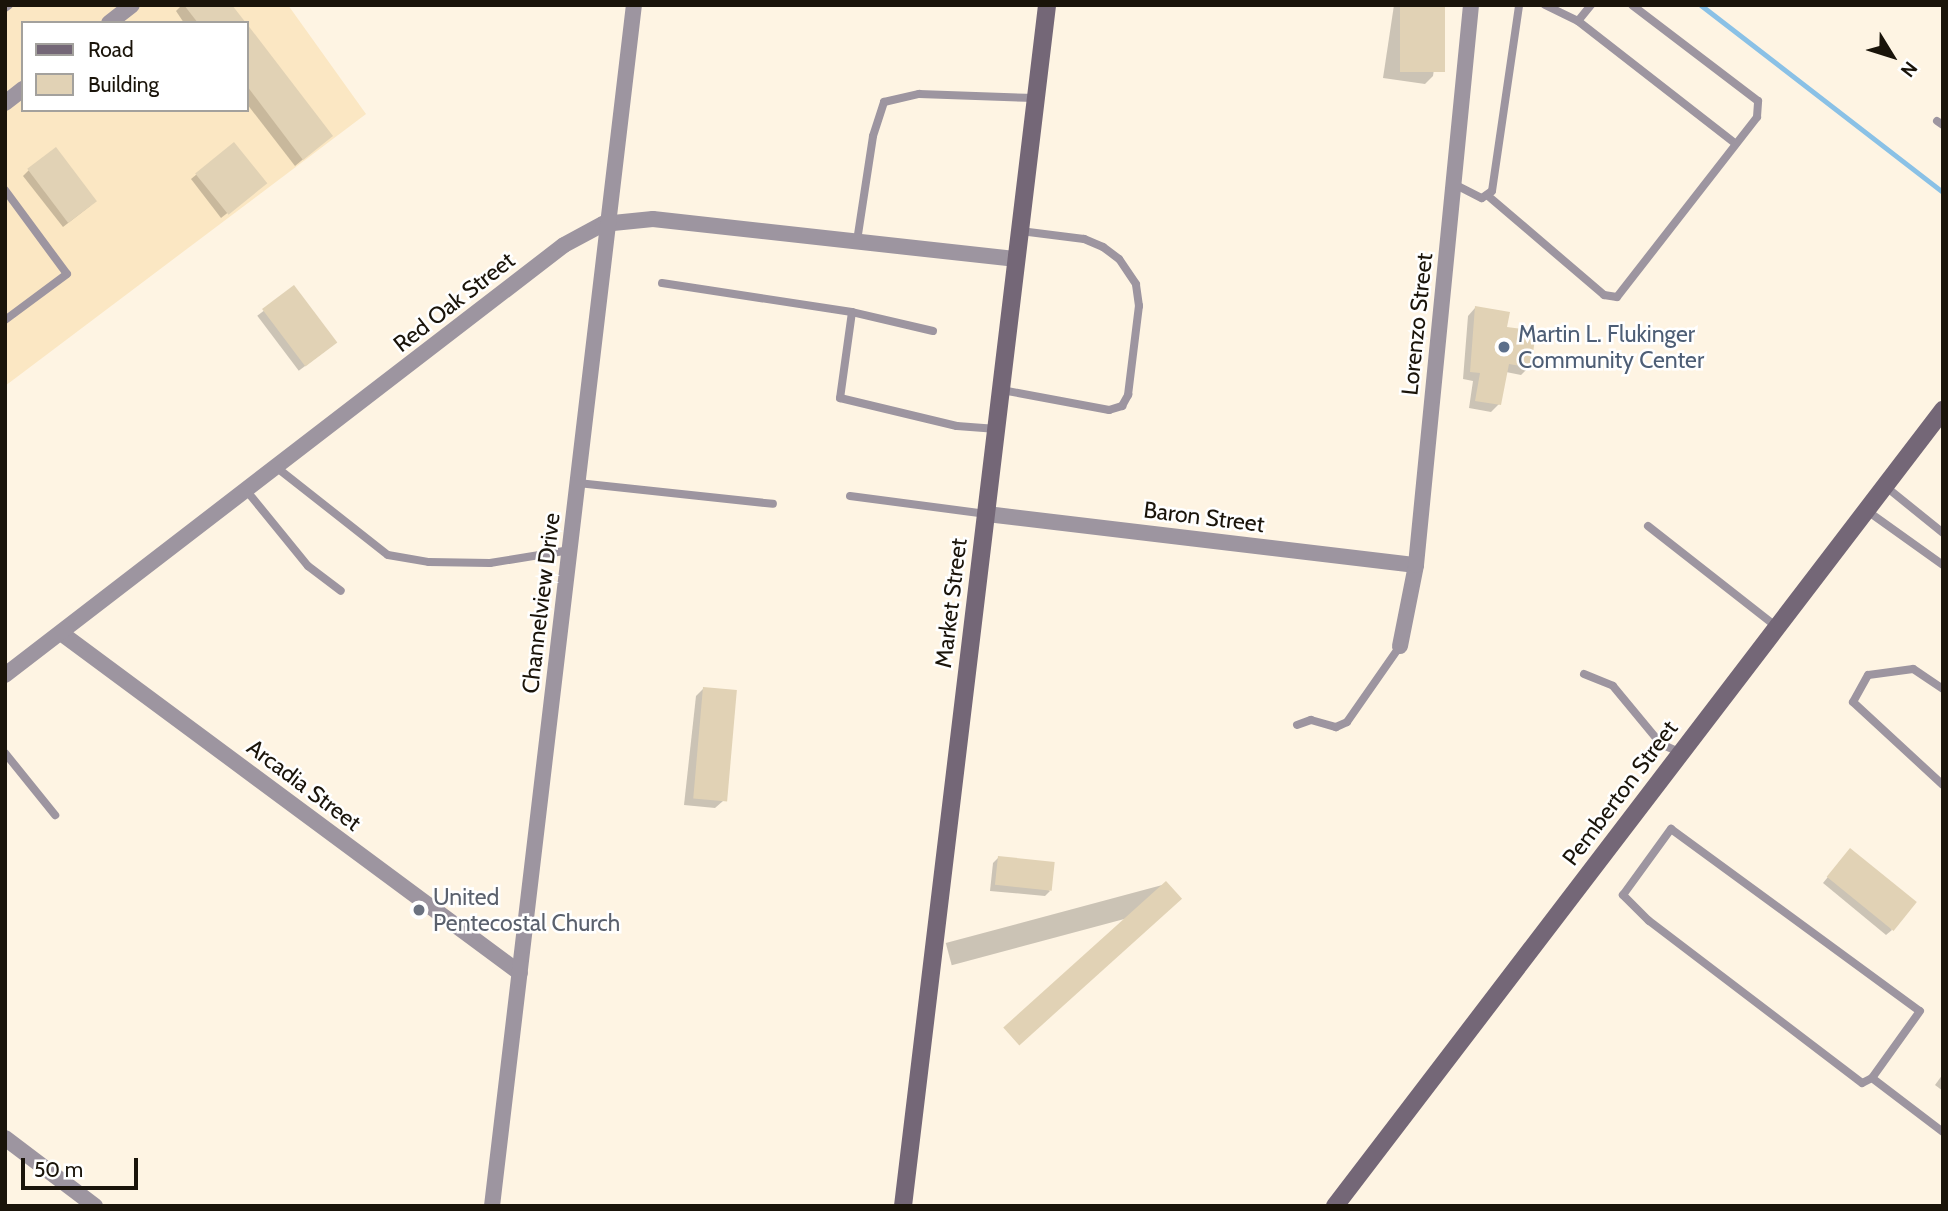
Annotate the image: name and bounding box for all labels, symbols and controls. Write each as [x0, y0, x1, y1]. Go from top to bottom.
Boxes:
legend [21, 21, 248, 112]
north arrow [1857, 21, 1927, 91]
text: Road [88, 37, 134, 62]
text: N [1896, 57, 1922, 82]
text: Building [88, 72, 159, 97]
street label: Red Oak Street [388, 246, 520, 358]
street label: Lorenzo Street [1396, 251, 1438, 397]
place label: Martin L. Flukinger Community Center [1518, 320, 1704, 374]
marker: Martin L. Flukinger Community Center [1496, 339, 1512, 355]
street label: Baron Street [1142, 496, 1266, 538]
street label: Channelview Drive [516, 511, 566, 695]
street label: Market Street [929, 537, 973, 669]
street label: Pemberton Street [1557, 715, 1683, 871]
street label: Arcadia Street [242, 733, 366, 837]
place label: United Pentecostal Church [433, 883, 620, 937]
marker: United Pentecostal Church [411, 902, 427, 918]
scale bar [24, 1144, 142, 1188]
text: 50 m [34, 1157, 83, 1182]

